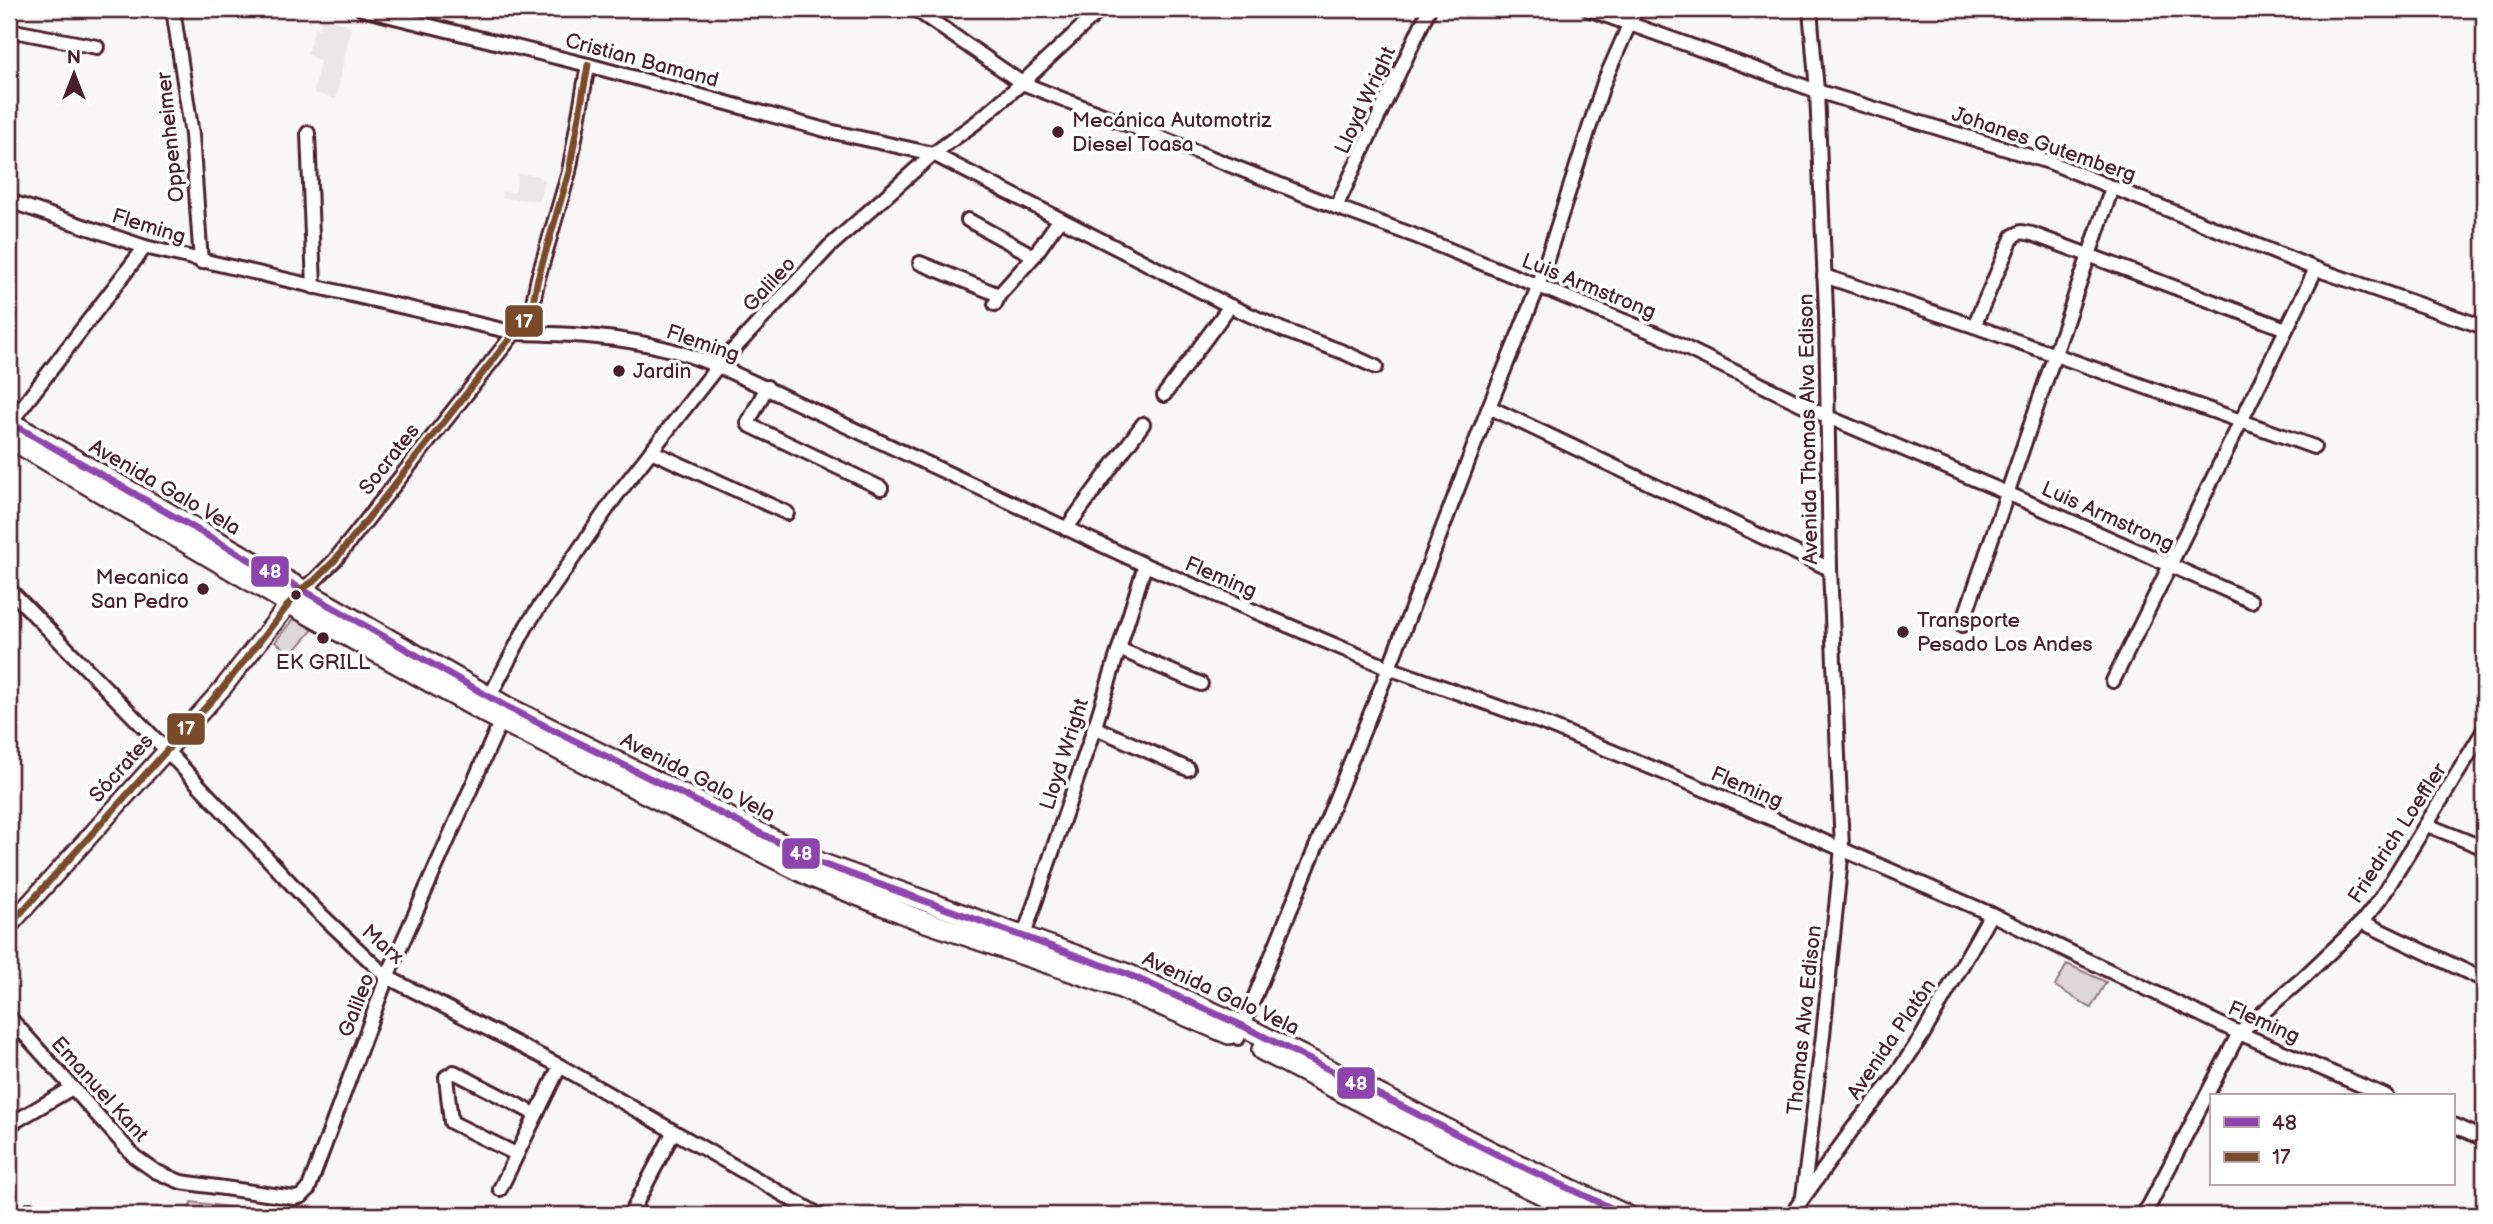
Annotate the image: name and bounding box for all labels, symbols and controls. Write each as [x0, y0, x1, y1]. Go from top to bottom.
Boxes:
street label: Cristian Bamand [562, 28, 721, 93]
north arrow [38, 38, 108, 108]
street label: Lloyd Wright [1330, 42, 1401, 158]
text: N [67, 47, 81, 70]
street label: Oppenheimer [151, 70, 190, 203]
street label: Johanes Gutemberg [1948, 101, 2139, 188]
place label: Mecánica Automotriz Diesel Toasa [1072, 108, 1272, 157]
marker: Mecánica Automotriz Diesel Toasa [1050, 124, 1066, 140]
street label: Fleming [109, 203, 189, 250]
street label: Luis Armstrong [1518, 248, 1660, 325]
street label: Galileo [738, 252, 801, 317]
street label: Avenida Thomas Alva Edison [1794, 293, 1823, 565]
line badge: 17 [504, 304, 544, 338]
text: 17 [515, 311, 534, 334]
street label: Fleming [663, 319, 743, 368]
place label: Jardin [633, 359, 691, 384]
marker: Jardin [611, 363, 627, 379]
street label: Socrates [354, 419, 425, 500]
street label: Avenida Galo Vela [85, 434, 245, 541]
street label: Luis Armstrong [2038, 476, 2178, 557]
street label: Fleming [1181, 551, 1261, 604]
line badge: 48 [250, 555, 290, 588]
text: 48 [259, 561, 281, 584]
place label: Mecanica San Pedro [91, 565, 189, 614]
marker: Mecanica San Pedro [195, 581, 211, 597]
unlabelled marker [289, 588, 303, 602]
place label: Transporte Pesado Los Andes [1917, 608, 2093, 657]
marker: Transporte Pesado Los Andes [1895, 624, 1911, 640]
marker: EK GRILL [315, 630, 331, 646]
place label: EK GRILL [276, 650, 370, 675]
street label: Lloyd Wright [1035, 695, 1094, 813]
line badge: 17 [166, 712, 206, 746]
text: 17 [177, 718, 196, 741]
street label: Avenida Galo Vela [616, 728, 779, 827]
street label: Sócrates [84, 729, 159, 808]
street label: Friedrich Loeffler [2343, 758, 2452, 908]
street label: Fleming [1707, 761, 1787, 814]
line badge: 48 [781, 837, 821, 870]
text: 48 [790, 843, 812, 866]
street label: Marx [357, 919, 409, 969]
street label: Thomas Alva Edison [1782, 924, 1827, 1116]
street label: Avenida Galo Vela [1138, 946, 1303, 1041]
street label: Galileo [333, 970, 380, 1041]
street label: Avenida Platón [1842, 974, 1941, 1104]
street label: Fleming [2224, 996, 2303, 1049]
street label: Emanuel Kant [46, 1032, 154, 1147]
line badge: 48 [1336, 1066, 1376, 1100]
text: 48 [1345, 1073, 1367, 1096]
legend [2210, 1094, 2454, 1186]
text: 48 [2272, 1111, 2297, 1136]
text: 17 [2272, 1145, 2291, 1170]

